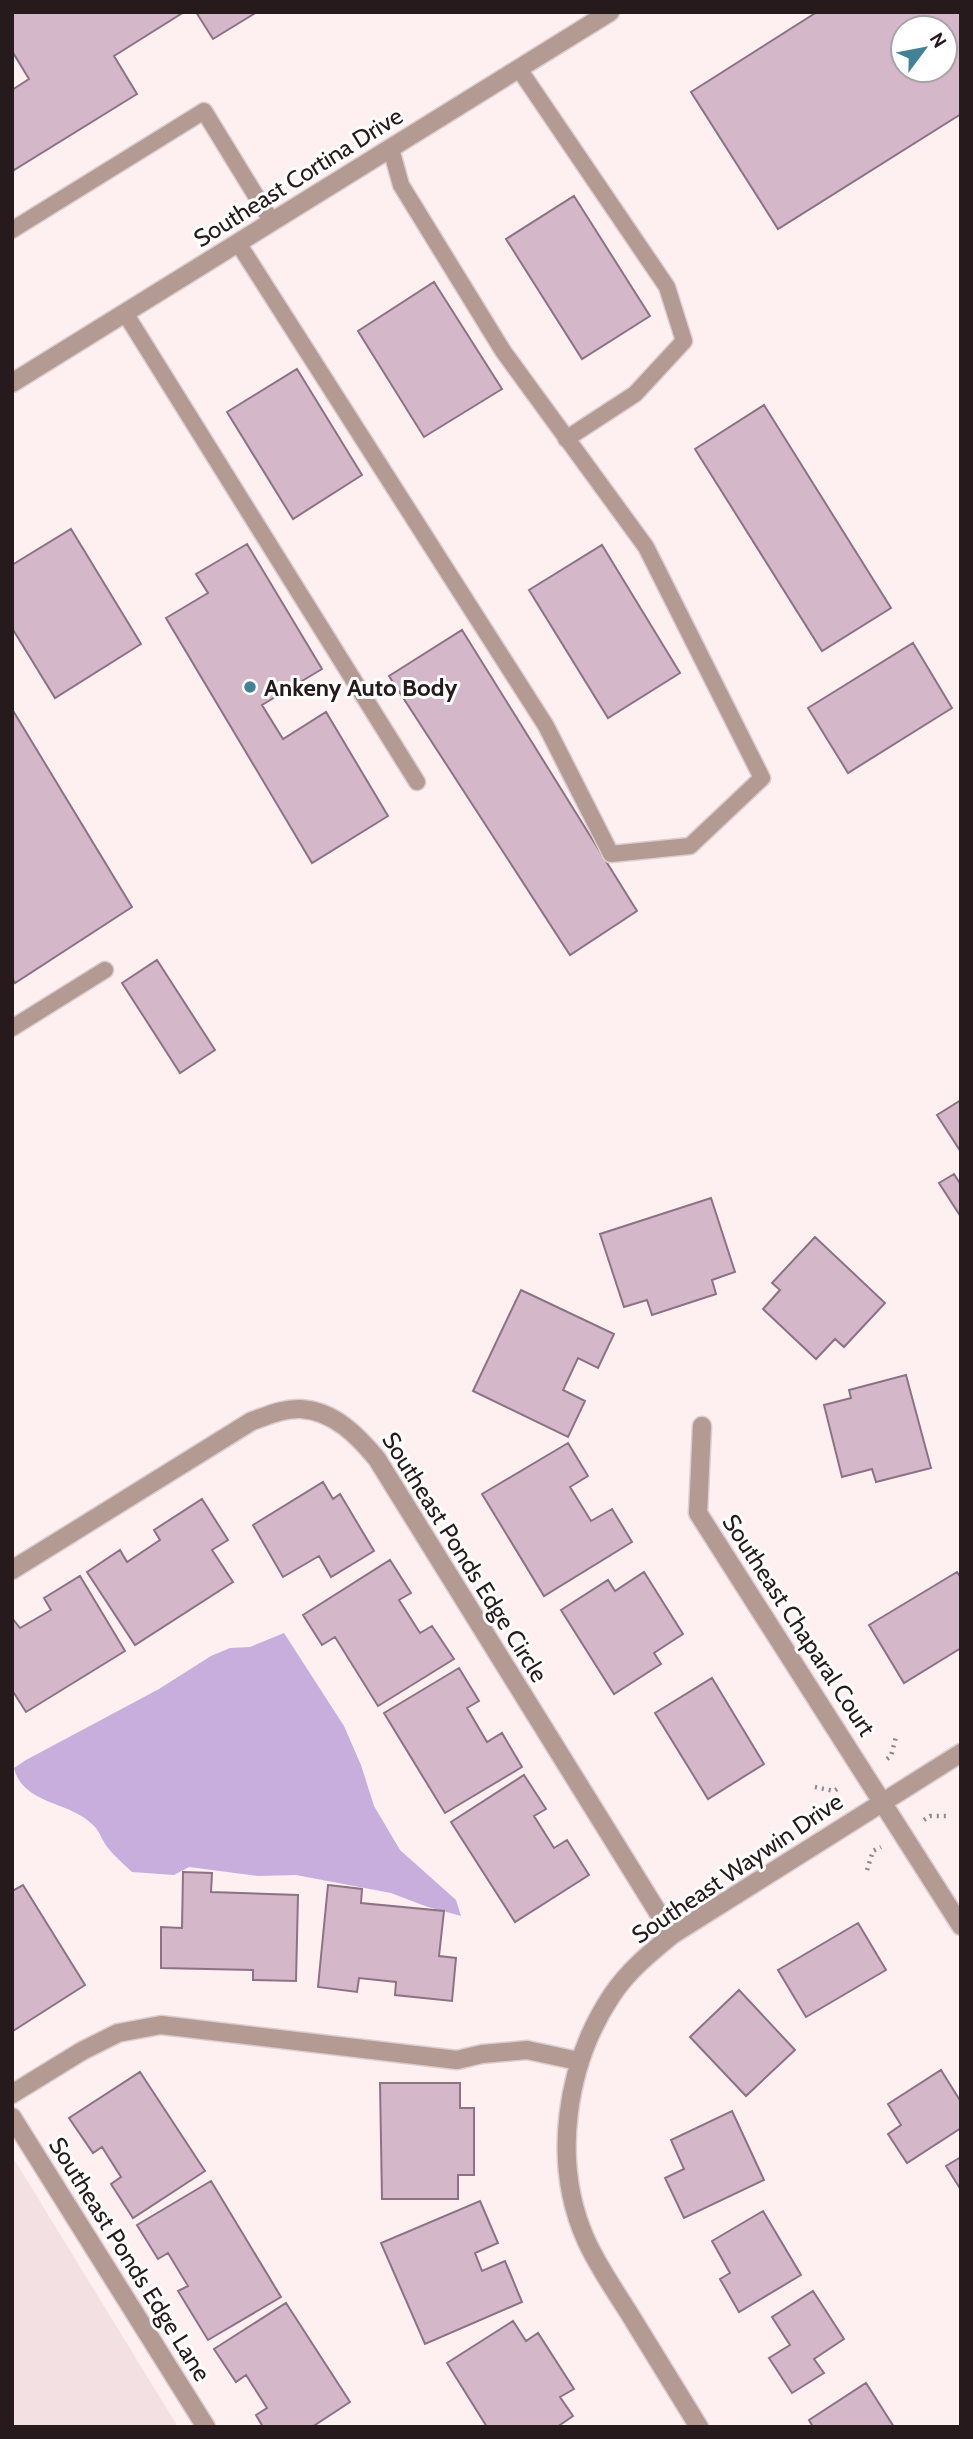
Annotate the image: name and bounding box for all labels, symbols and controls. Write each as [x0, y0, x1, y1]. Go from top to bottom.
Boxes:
north arrow [889, 14, 959, 84]
text: N [925, 28, 951, 52]
street label: Southeast Cortina Drive [188, 101, 408, 253]
place label: Ankeny Auto Body [264, 673, 458, 702]
marker: Ankeny Auto Body [242, 679, 258, 695]
street label: Southeast Ponds Edge Circle [376, 1427, 554, 1687]
street label: Southeast Chaparal Court [717, 1509, 881, 1741]
street label: Southeast Waywin Drive [626, 1787, 848, 1949]
street label: Southeast Ponds Edge Lane [43, 2132, 217, 2386]

